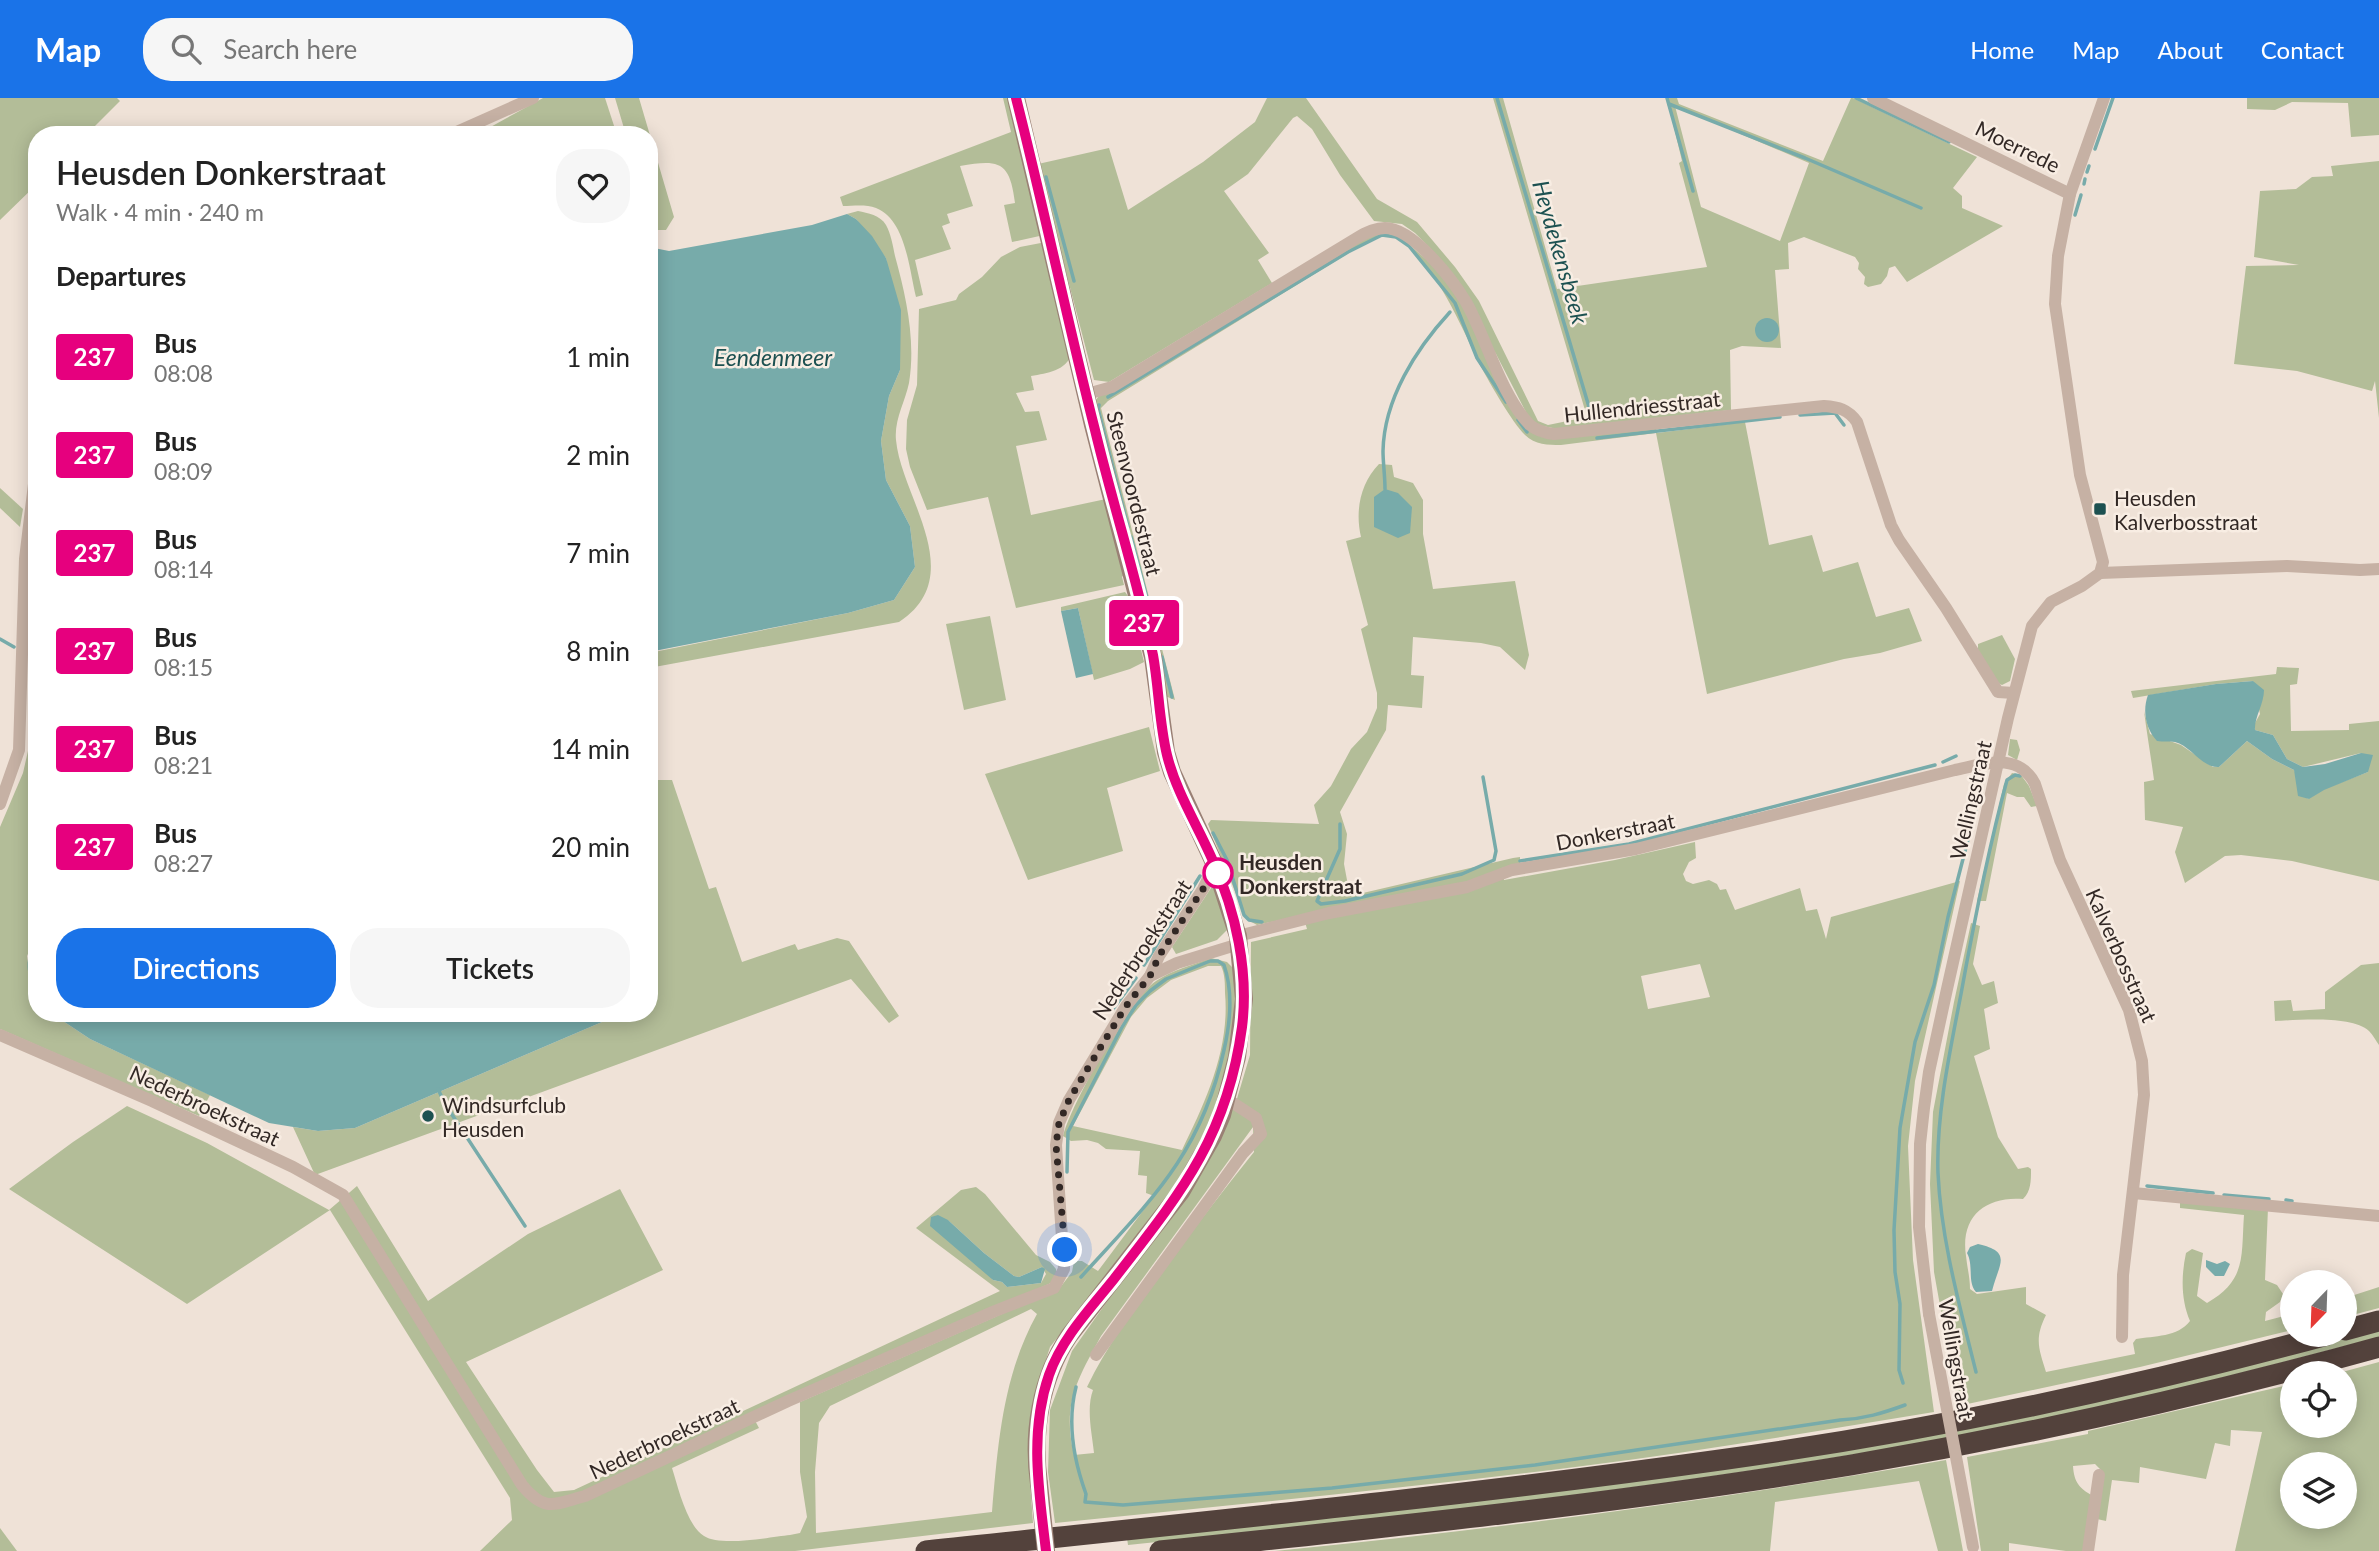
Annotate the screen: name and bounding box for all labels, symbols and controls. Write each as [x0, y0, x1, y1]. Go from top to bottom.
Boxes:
search box [143, 18, 633, 81]
text: Map [35, 29, 101, 69]
icon: search [167, 30, 205, 68]
text: Search here [223, 33, 357, 65]
text: Home [1970, 35, 2034, 64]
text: Map [2072, 35, 2120, 64]
text: About [2158, 35, 2223, 64]
text: Contact [2261, 35, 2344, 64]
street label: Moerrede [1972, 115, 2064, 177]
button: heart [556, 149, 630, 223]
text: Heusden Donkerstraat [56, 152, 386, 192]
water label: Heydekensbeek [1527, 177, 1595, 328]
text: Walk · 4 min · 240 m [56, 198, 264, 226]
text: Departures [56, 260, 186, 292]
text: Bus [154, 327, 197, 359]
text: 1 min [566, 341, 630, 373]
text: 237 [74, 342, 115, 371]
water label: Eendenmeer [714, 343, 833, 371]
text: 08:08 [154, 359, 213, 387]
street label: Hullendriesstraat [1562, 385, 1722, 427]
street label: Steenvoordestraat [1102, 408, 1168, 578]
text: Bus [154, 425, 197, 457]
text: 2 min [566, 439, 630, 471]
text: 237 [74, 440, 115, 469]
text: 08:09 [154, 457, 213, 485]
place label: Heusden Kalverbosstraat [2114, 485, 2258, 534]
marker: Heusden Kalverbosstraat [2092, 501, 2108, 517]
text: Bus [154, 523, 197, 555]
text: 7 min [566, 537, 630, 569]
text: 237 [74, 538, 115, 567]
text: 08:14 [154, 555, 213, 583]
line badge: 237 [1104, 600, 1184, 646]
text: 237 [1123, 608, 1165, 637]
text: Bus [154, 621, 197, 653]
text: 8 min [566, 635, 630, 667]
text: 237 [74, 636, 115, 665]
text: 08:15 [154, 653, 213, 681]
text: Bus [154, 719, 197, 751]
text: 14 min [551, 733, 630, 765]
text: 237 [74, 734, 115, 763]
street label: Wellingstraat [1944, 737, 1996, 862]
text: 08:21 [154, 751, 213, 779]
street label: Donkerstraat [1553, 807, 1677, 855]
text: Bus [154, 817, 197, 849]
text: 20 min [551, 831, 630, 863]
text: 237 [74, 832, 115, 861]
text: 08:27 [154, 849, 213, 877]
place label: Heusden Donkerstraat [1239, 849, 1362, 898]
marker: Heusden Donkerstraat [1203, 858, 1233, 888]
street label: Nederbroekstraat [1086, 874, 1196, 1024]
street label: Kalverbosstraat [2081, 884, 2163, 1026]
button: Directions [56, 928, 336, 1008]
button: Tickets [350, 928, 630, 1008]
street label: Nederbroekstraat [126, 1059, 284, 1151]
place label: Windsurfclub Heusden [442, 1092, 566, 1141]
marker: Windsurfclub Heusden [420, 1108, 436, 1124]
your location [1047, 1232, 1082, 1267]
north arrow [2280, 1270, 2357, 1348]
map controls [2280, 1270, 2357, 1529]
street label: Wellingstraat [1934, 1297, 1980, 1422]
button: locate [2280, 1361, 2357, 1438]
street label: Nederbroekstraat [585, 1392, 743, 1484]
button: layers [2280, 1452, 2357, 1529]

